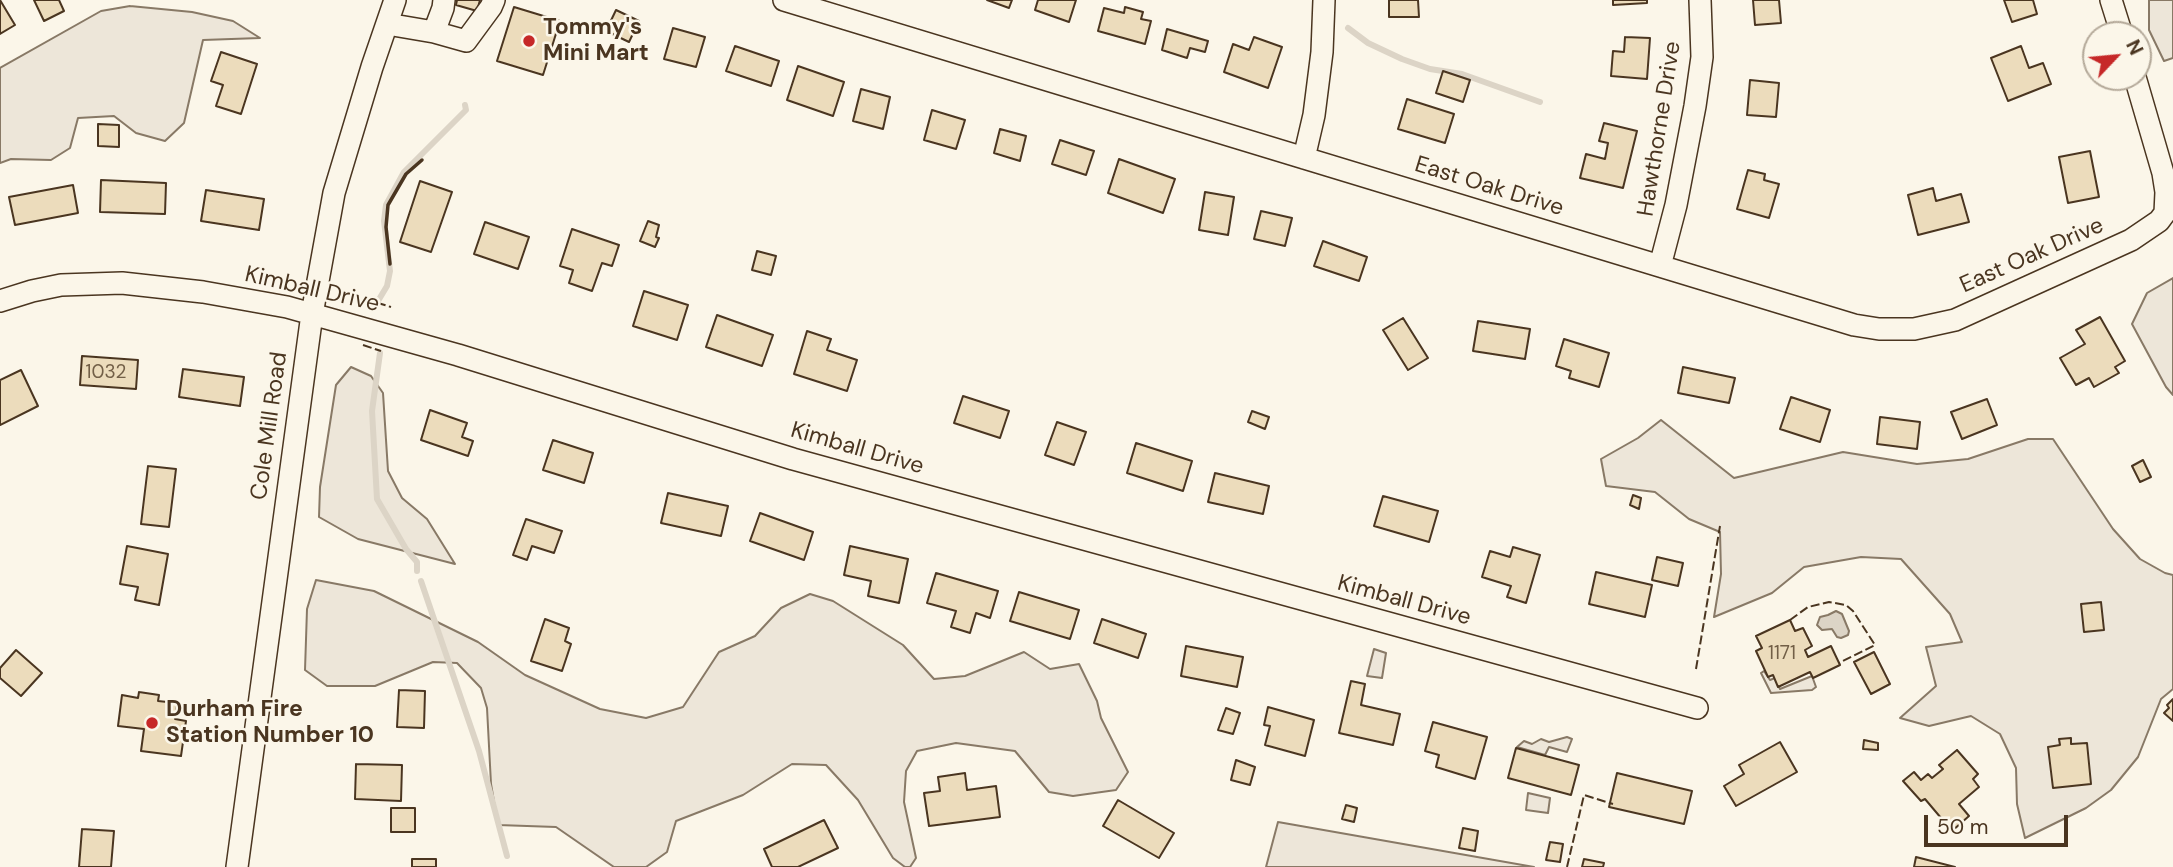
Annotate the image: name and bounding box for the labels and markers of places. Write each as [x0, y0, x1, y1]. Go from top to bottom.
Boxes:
place label: Tommy's Mini Mart [543, 14, 649, 68]
marker: Tommy's Mini Mart [521, 33, 537, 49]
place label: Durham Fire Station Number 10 [166, 696, 374, 750]
marker: Durham Fire Station Number 10 [144, 715, 160, 731]

